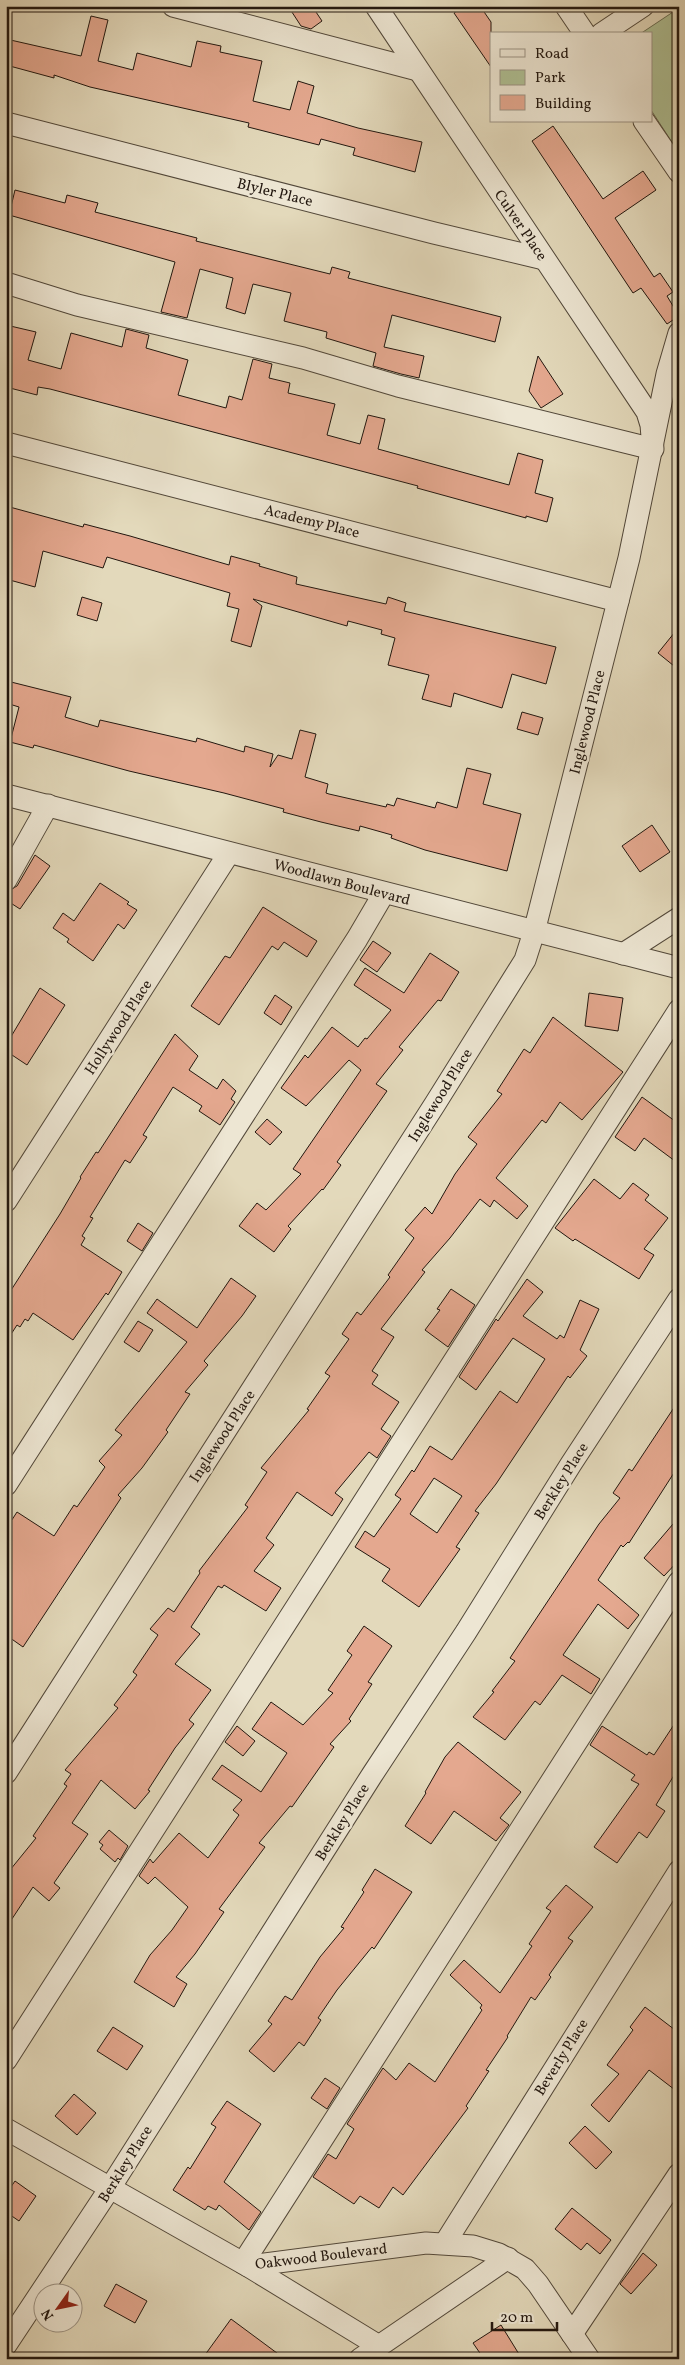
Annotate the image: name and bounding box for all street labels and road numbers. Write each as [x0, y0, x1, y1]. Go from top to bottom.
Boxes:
street label: Blyler Place [235, 174, 315, 213]
street label: Culver Place [488, 186, 551, 265]
street label: Academy Place [262, 500, 362, 544]
street label: Inglewood Place [565, 668, 612, 777]
street label: Woodlawn Boulevard [271, 855, 412, 912]
street label: Hollywood Place [81, 976, 158, 1079]
street label: Inglewood Place [404, 1045, 478, 1147]
street label: Inglewood Place [185, 1386, 261, 1487]
street label: Berkley Place [530, 1439, 594, 1524]
street label: Berkley Place [311, 1780, 375, 1865]
street label: Beverly Place [530, 2015, 594, 2100]
street label: Berkley Place [94, 2122, 158, 2207]
street label: Oakwood Boulevard [254, 2239, 388, 2276]

